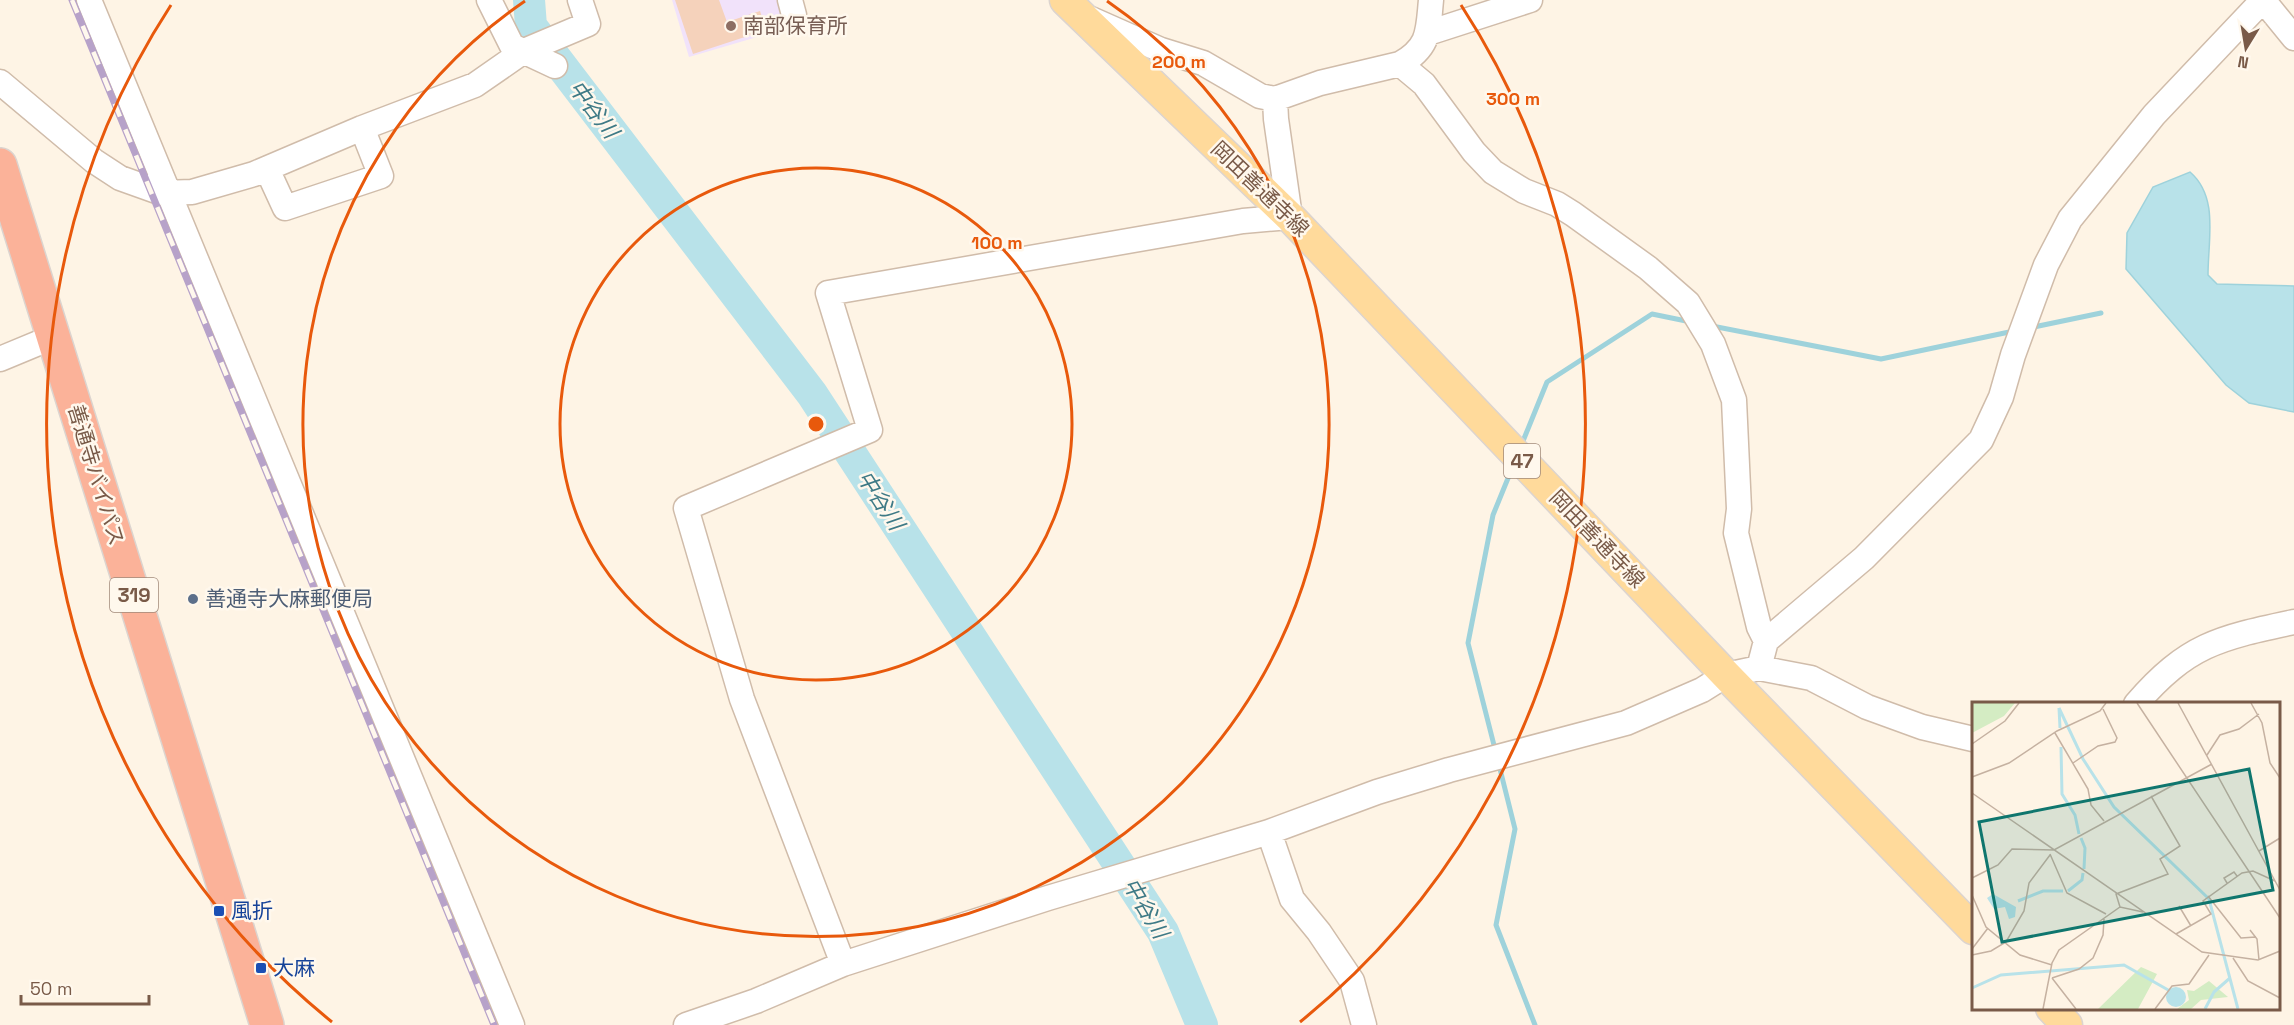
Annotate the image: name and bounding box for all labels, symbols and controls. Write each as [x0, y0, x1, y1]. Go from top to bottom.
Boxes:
place label: 南部保育所 [743, 12, 848, 39]
north arrow [2216, 18, 2276, 78]
marker: 南部保育所 [724, 19, 738, 33]
text: 200 m [1152, 50, 1206, 73]
text: N [2236, 51, 2251, 74]
water label: 中谷川 [563, 74, 626, 145]
text: 300 m [1486, 87, 1540, 110]
street label: 岡田善通寺線 [1206, 135, 1315, 242]
text: 100 m [971, 231, 1023, 254]
street label: 善通寺バイパス [62, 401, 131, 549]
centre of rings [806, 414, 826, 434]
road number: 47 [1504, 444, 1540, 478]
water label: 中谷川 [851, 465, 912, 537]
street label: 岡田善通寺線 [1544, 484, 1651, 593]
road number: 319 [110, 578, 158, 612]
place label: 善通寺大麻郵便局 [205, 585, 373, 612]
marker: 善通寺大麻郵便局 [186, 592, 200, 606]
inset map [1972, 702, 2279, 1010]
water label: 中谷川 [1117, 872, 1176, 945]
place label: 風折 [231, 897, 273, 924]
marker: 風折 [212, 904, 226, 918]
place label: 大麻 [273, 954, 315, 981]
marker: 大麻 [254, 961, 268, 975]
scale bar [21, 968, 148, 1006]
text: 50 m [30, 977, 72, 1000]

